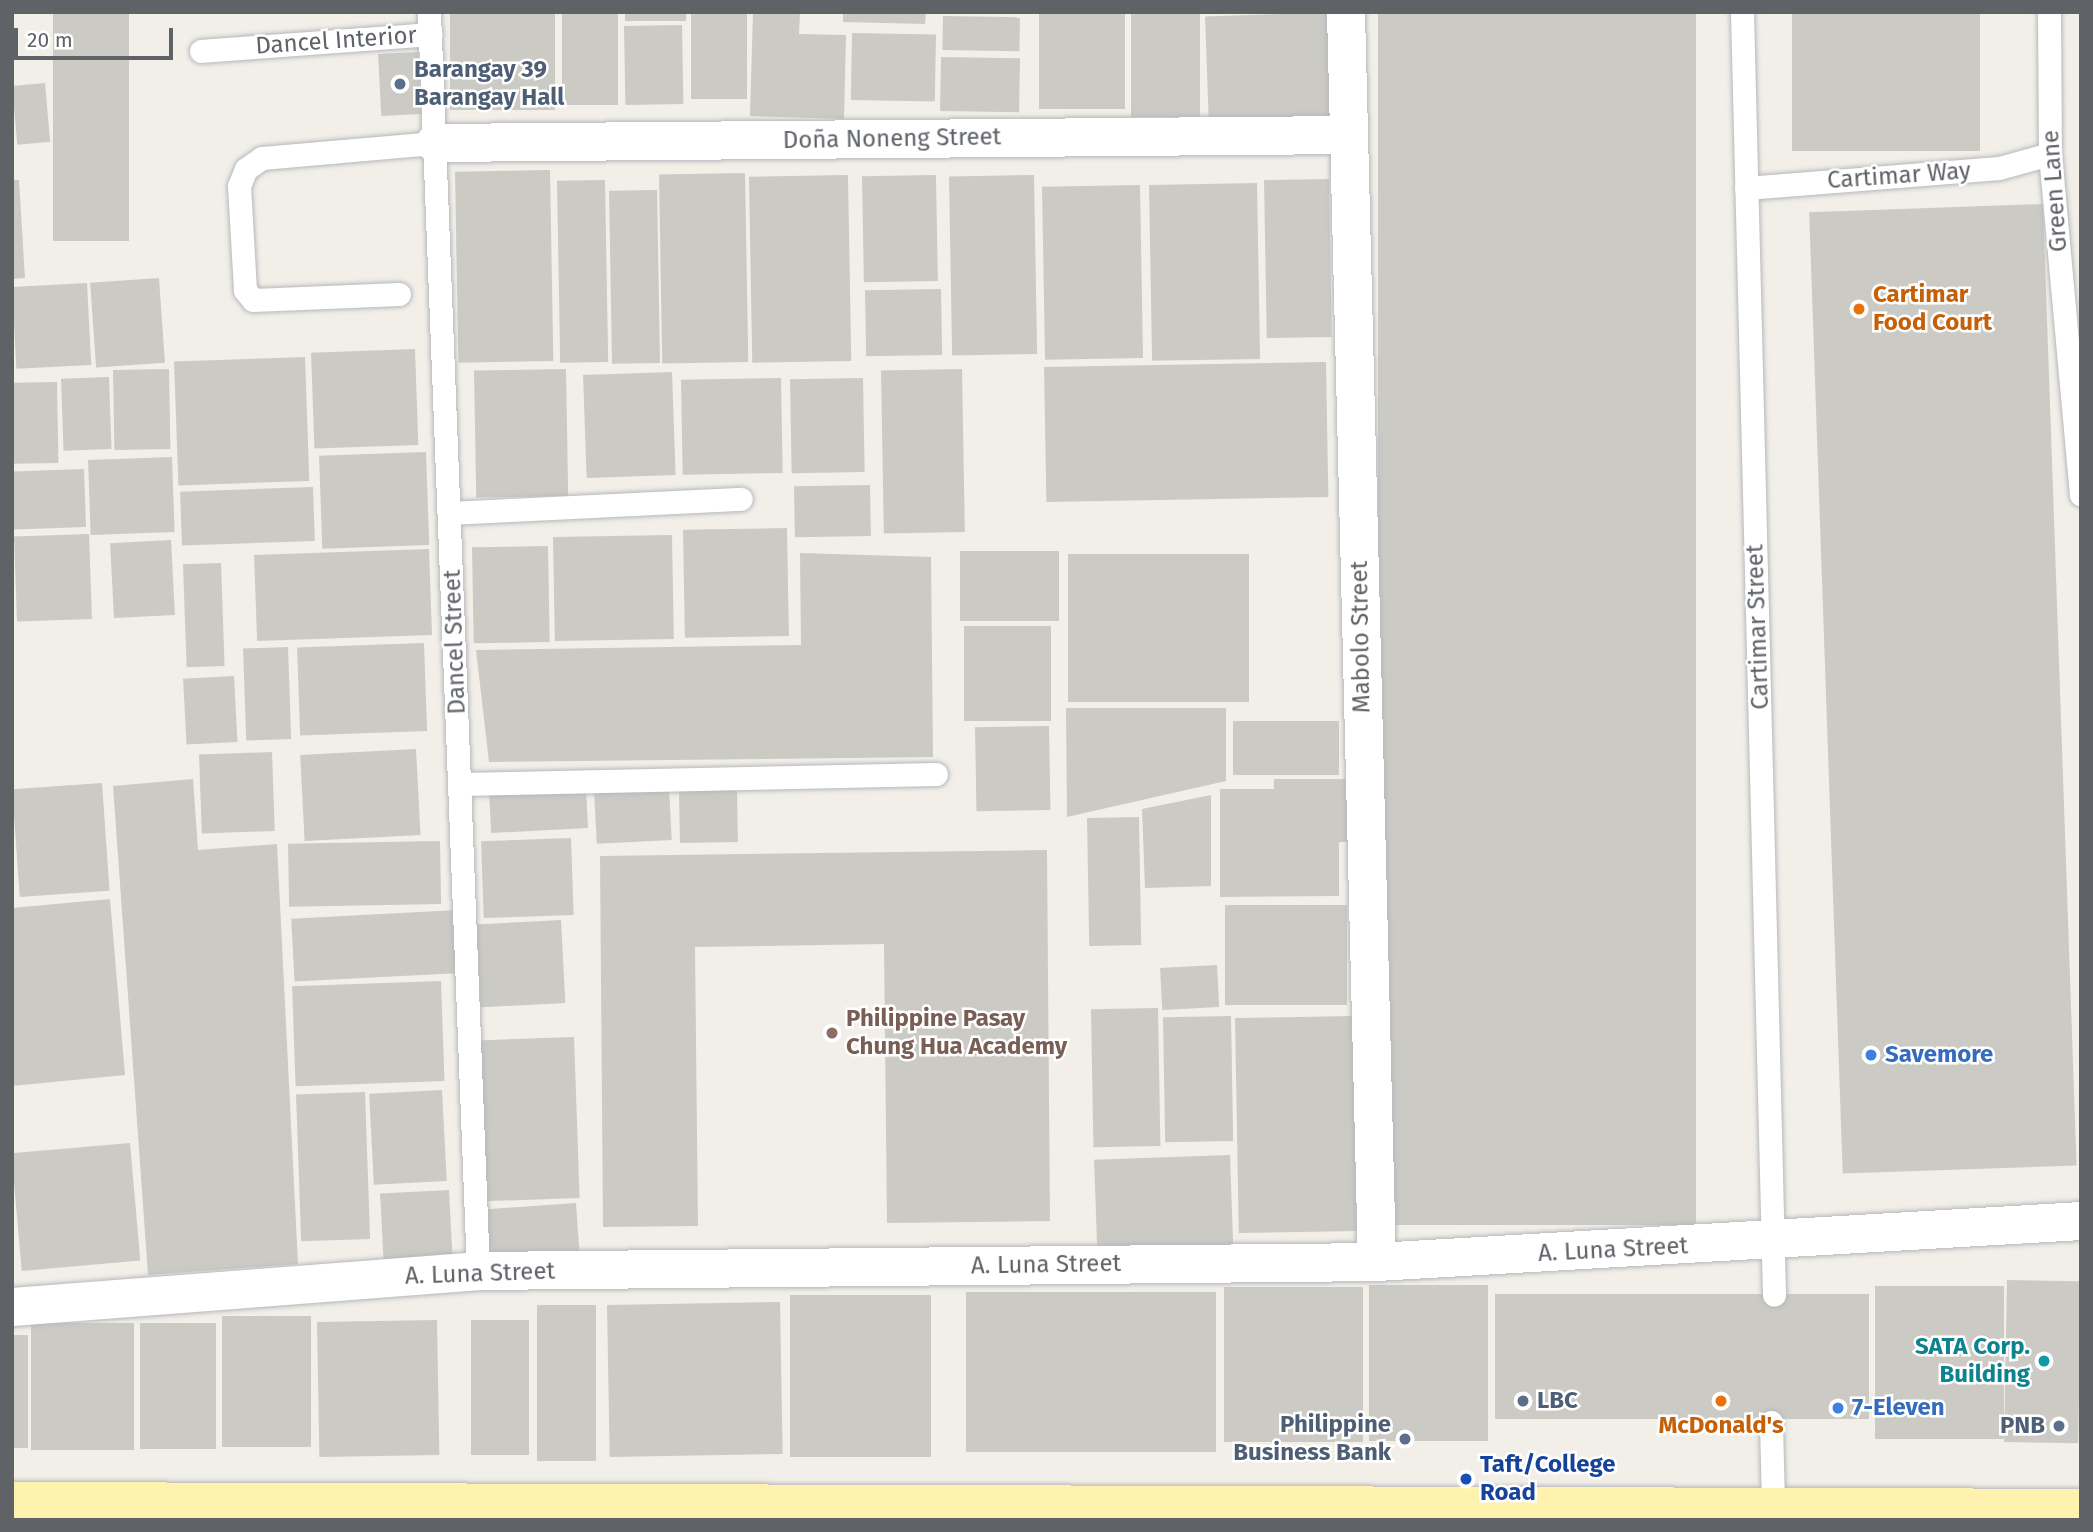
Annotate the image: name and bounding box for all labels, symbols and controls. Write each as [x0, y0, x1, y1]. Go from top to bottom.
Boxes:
scale bar [18, 14, 177, 58]
street label: Dancel Interior [254, 21, 418, 61]
text: 20 m [27, 27, 73, 53]
place label: Barangay 39 Barangay Hall [414, 56, 564, 112]
marker: Barangay 39 Barangay Hall [392, 76, 408, 92]
street label: Doña Noneng Street [783, 123, 1001, 155]
street label: Green Lane [2036, 129, 2074, 253]
street label: Cartimar Way [1826, 157, 1972, 195]
place label: Cartimar Food Court [1873, 281, 1992, 337]
marker: Cartimar Food Court [1851, 301, 1867, 317]
street label: Cartimar Street [1741, 544, 1775, 710]
street label: Mabolo Street [1345, 561, 1377, 713]
street label: Dancel Street [438, 569, 472, 715]
place label: Philippine Pasay Chung Hua Academy [846, 1005, 1067, 1061]
marker: Philippine Pasay Chung Hua Academy [824, 1025, 840, 1041]
place label: Savemore [1885, 1041, 1993, 1069]
marker: Savemore [1863, 1047, 1879, 1063]
street label: A. Luna Street [1537, 1232, 1689, 1268]
street label: A. Luna Street [971, 1249, 1121, 1281]
street label: A. Luna Street [404, 1257, 556, 1291]
place label: SATA Corp. Building [1915, 1333, 2030, 1389]
marker: SATA Corp. Building [2036, 1353, 2052, 1369]
place label: LBC [1537, 1387, 1578, 1415]
marker: LBC [1515, 1393, 1531, 1409]
marker: McDonald's [1713, 1393, 1729, 1409]
place label: 7-Eleven [1852, 1394, 1945, 1422]
marker: 7-Eleven [1830, 1400, 1846, 1416]
place label: Philippine Business Bank [1233, 1411, 1391, 1467]
place label: McDonald's [1658, 1412, 1784, 1440]
place label: PNB [2000, 1412, 2045, 1440]
marker: PNB [2051, 1418, 2067, 1434]
marker: Philippine Business Bank [1397, 1431, 1413, 1447]
place label: Taft/College Road [1480, 1451, 1615, 1507]
marker: Taft/College Road [1458, 1471, 1474, 1487]

